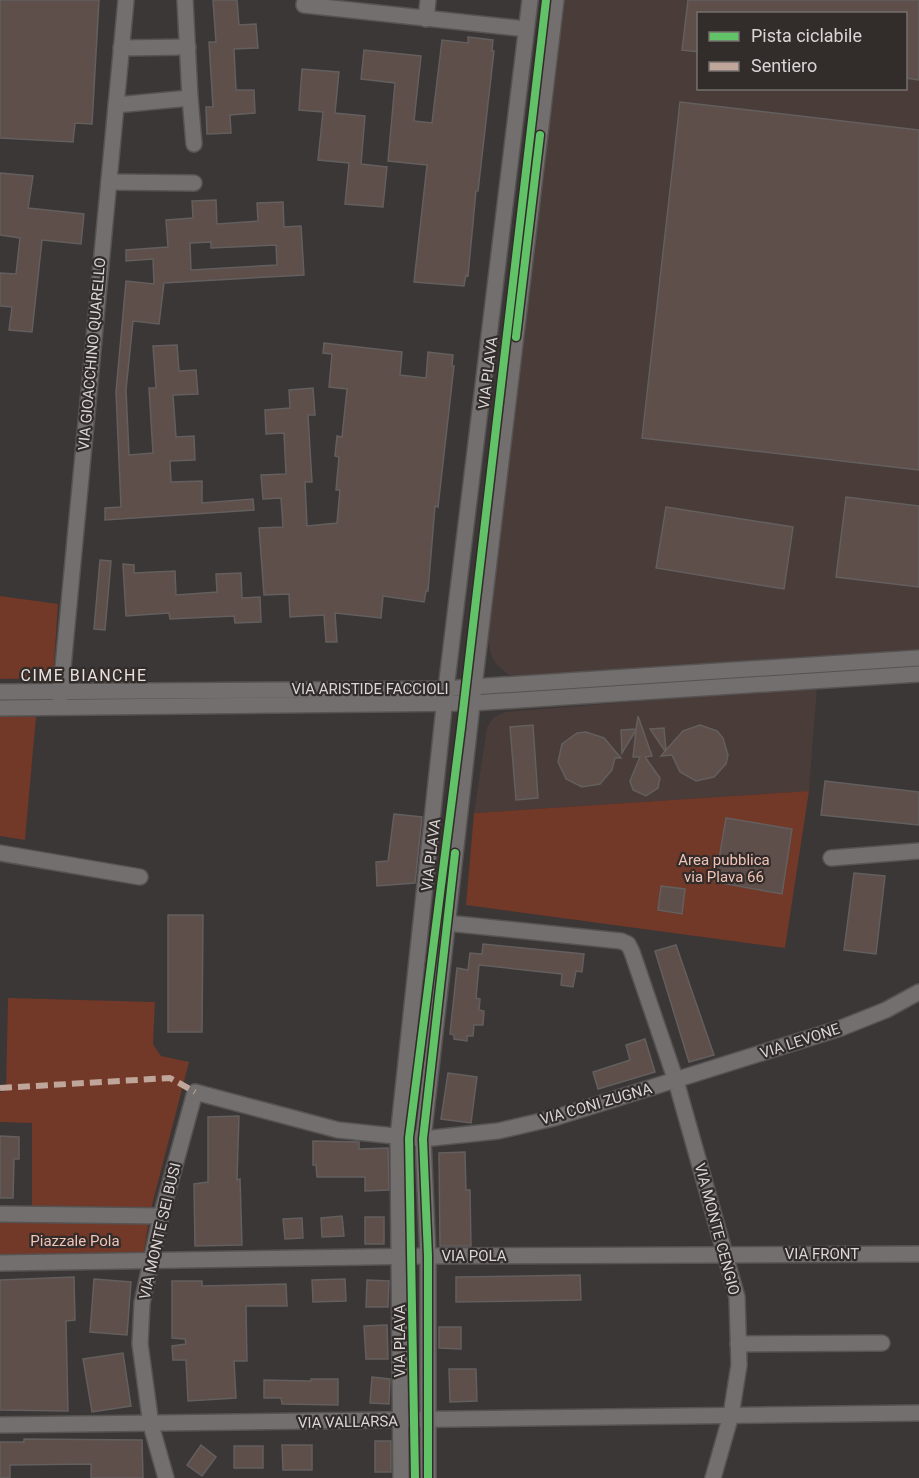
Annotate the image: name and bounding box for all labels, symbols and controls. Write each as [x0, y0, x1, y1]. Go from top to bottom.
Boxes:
legend [697, 12, 907, 90]
text: Pista ciclabile [751, 25, 862, 46]
text: Sentiero [751, 55, 817, 76]
street label: VIA GIOACCHINO QUARELLO [75, 257, 109, 451]
street label: VIA PLAVA [475, 336, 501, 410]
district label: CIME BIANCHE [20, 666, 148, 685]
street label: VIA ARISTIDE FACCIOLI [291, 680, 449, 698]
street label: VIA PLAVA [418, 818, 444, 892]
park label: Area pubblica via Plava 66 [678, 851, 770, 886]
street label: VIA LEVONE [758, 1019, 843, 1062]
street label: VIA CONI ZUGNA [538, 1079, 654, 1129]
street label: VIA MONTE SEI BUSI [136, 1161, 184, 1301]
street label: VIA MONTE CENGIO [691, 1161, 743, 1297]
park label: Piazzale Pola [30, 1232, 120, 1250]
street label: VIA FRONT [785, 1245, 859, 1263]
street label: VIA POLA [441, 1247, 507, 1265]
street label: VIA PLAVA [391, 1304, 409, 1377]
street label: VIA VALLARSA [298, 1412, 398, 1432]

